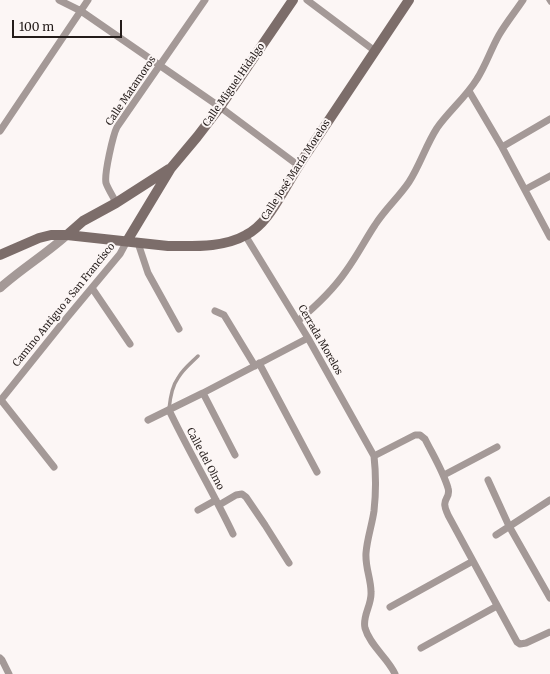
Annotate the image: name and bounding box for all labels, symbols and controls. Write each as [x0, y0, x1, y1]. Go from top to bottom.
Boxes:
scale bar [14, 12, 124, 38]
text: 100 m [19, 19, 54, 34]
street label: Calle Miguel Hidalgo [201, 41, 267, 129]
street label: Calle Matamoros [103, 54, 159, 128]
street label: Calle José María Morelos [259, 118, 333, 222]
street label: Camino Antiguo a San Francisco [10, 241, 118, 369]
street label: Cerrada Morelos [295, 303, 345, 377]
street label: Calle del Olmo [184, 426, 226, 492]

